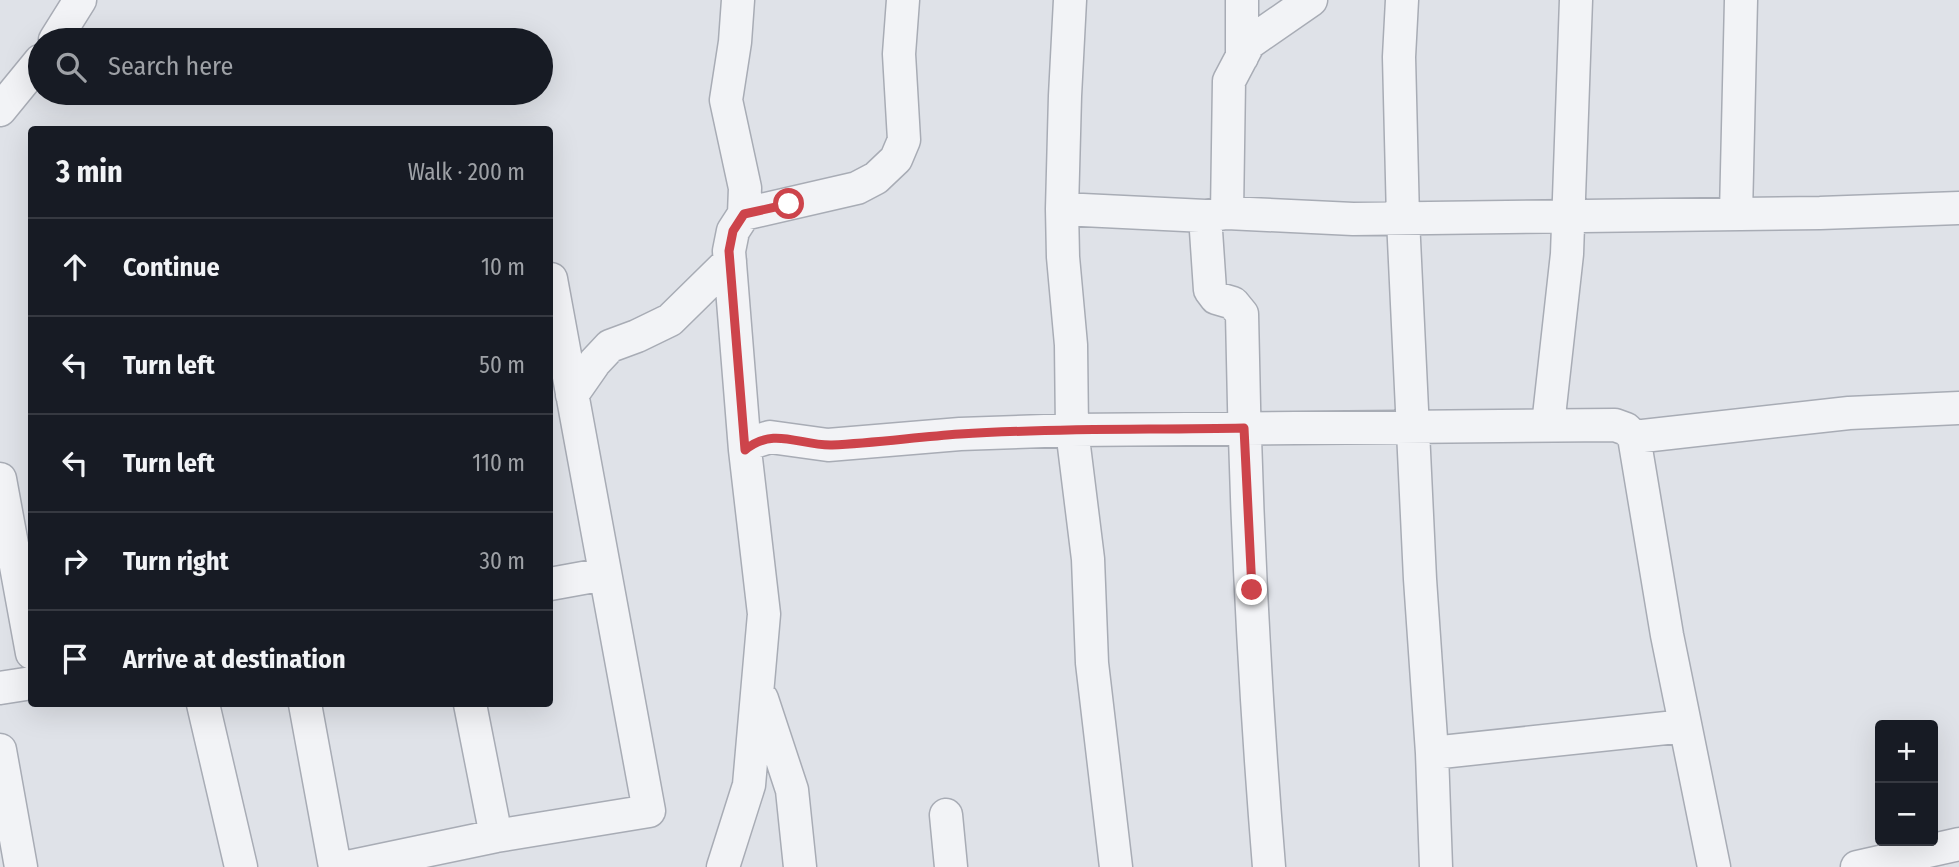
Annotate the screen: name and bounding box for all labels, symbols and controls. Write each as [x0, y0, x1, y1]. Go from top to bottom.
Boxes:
search box [28, 28, 553, 105]
icon: search [52, 48, 90, 86]
text: Search here [108, 51, 233, 82]
text: 3 min [56, 154, 123, 190]
text: Walk · 200 m [408, 158, 525, 186]
route start [773, 188, 804, 219]
icon: ahead [56, 248, 94, 286]
text: Continue [123, 252, 220, 283]
text: 10 m [481, 253, 525, 281]
icon: left [56, 346, 94, 384]
text: Turn left [123, 350, 215, 381]
text: 50 m [479, 351, 525, 379]
icon: left [56, 444, 94, 482]
text: Turn left [123, 448, 215, 479]
text: 110 m [472, 449, 525, 477]
icon: right [56, 542, 94, 580]
text: Turn right [123, 546, 229, 577]
text: 30 m [480, 547, 525, 575]
route end [1236, 574, 1267, 605]
icon: arrive [56, 640, 94, 678]
text: Arrive at destination [123, 644, 346, 675]
map controls [1875, 720, 1938, 846]
button: + [1875, 720, 1938, 783]
button: − [1875, 783, 1938, 846]

